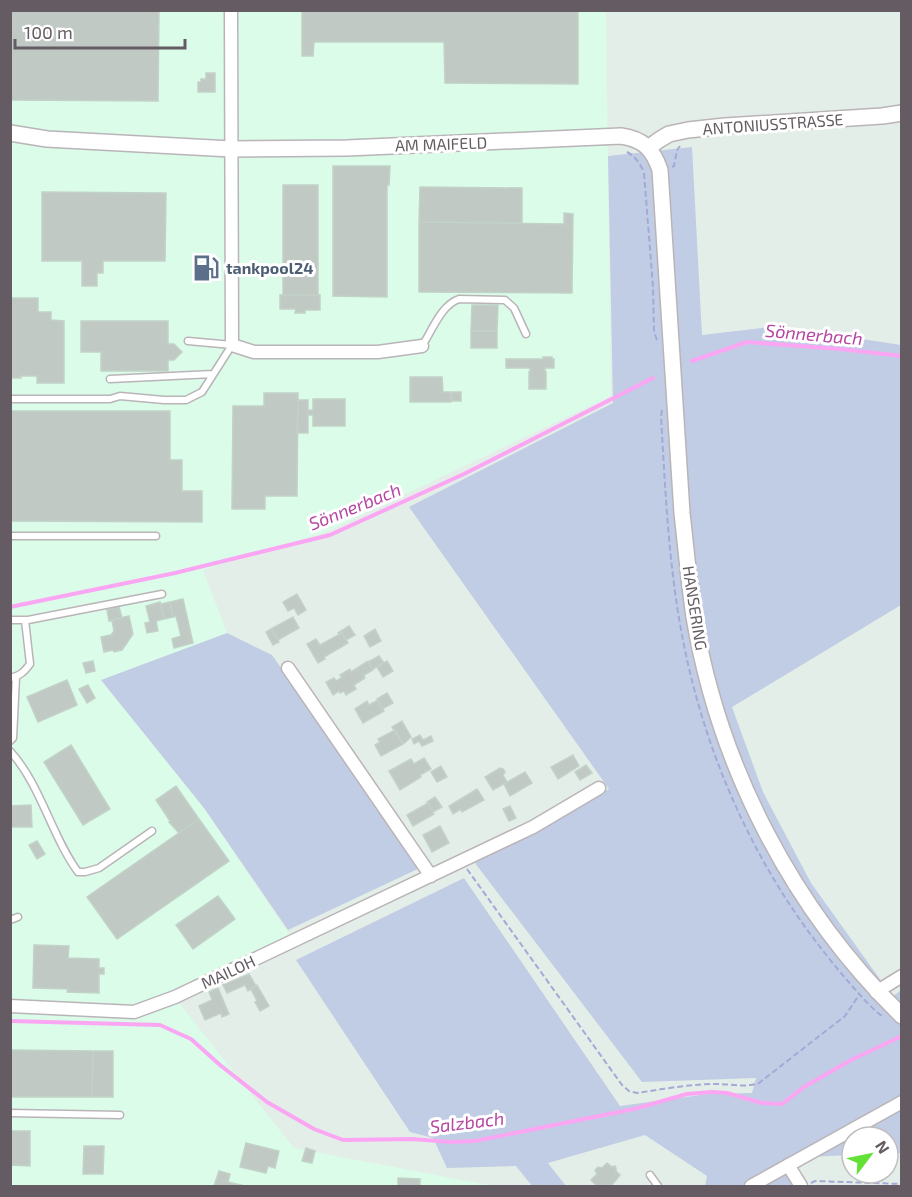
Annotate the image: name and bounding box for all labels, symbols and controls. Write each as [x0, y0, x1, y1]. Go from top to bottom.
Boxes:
scale bar [15, 12, 184, 50]
text: 100 m [24, 21, 73, 43]
street label: ANTONIUSSTRASSE [702, 109, 844, 138]
street label: AM MAIFELD [395, 132, 487, 155]
fuel station icon: tankpool24 [191, 253, 221, 283]
place label: tankpool24 [226, 258, 313, 277]
water label: Sönnerbach [765, 319, 864, 349]
water label: Sönnerbach [305, 478, 404, 535]
street label: HANSERING [679, 564, 712, 652]
street label: MAILOH [198, 951, 258, 992]
water label: Salzbach [429, 1107, 505, 1137]
north arrow [840, 1125, 900, 1185]
text: N [872, 1137, 894, 1157]

